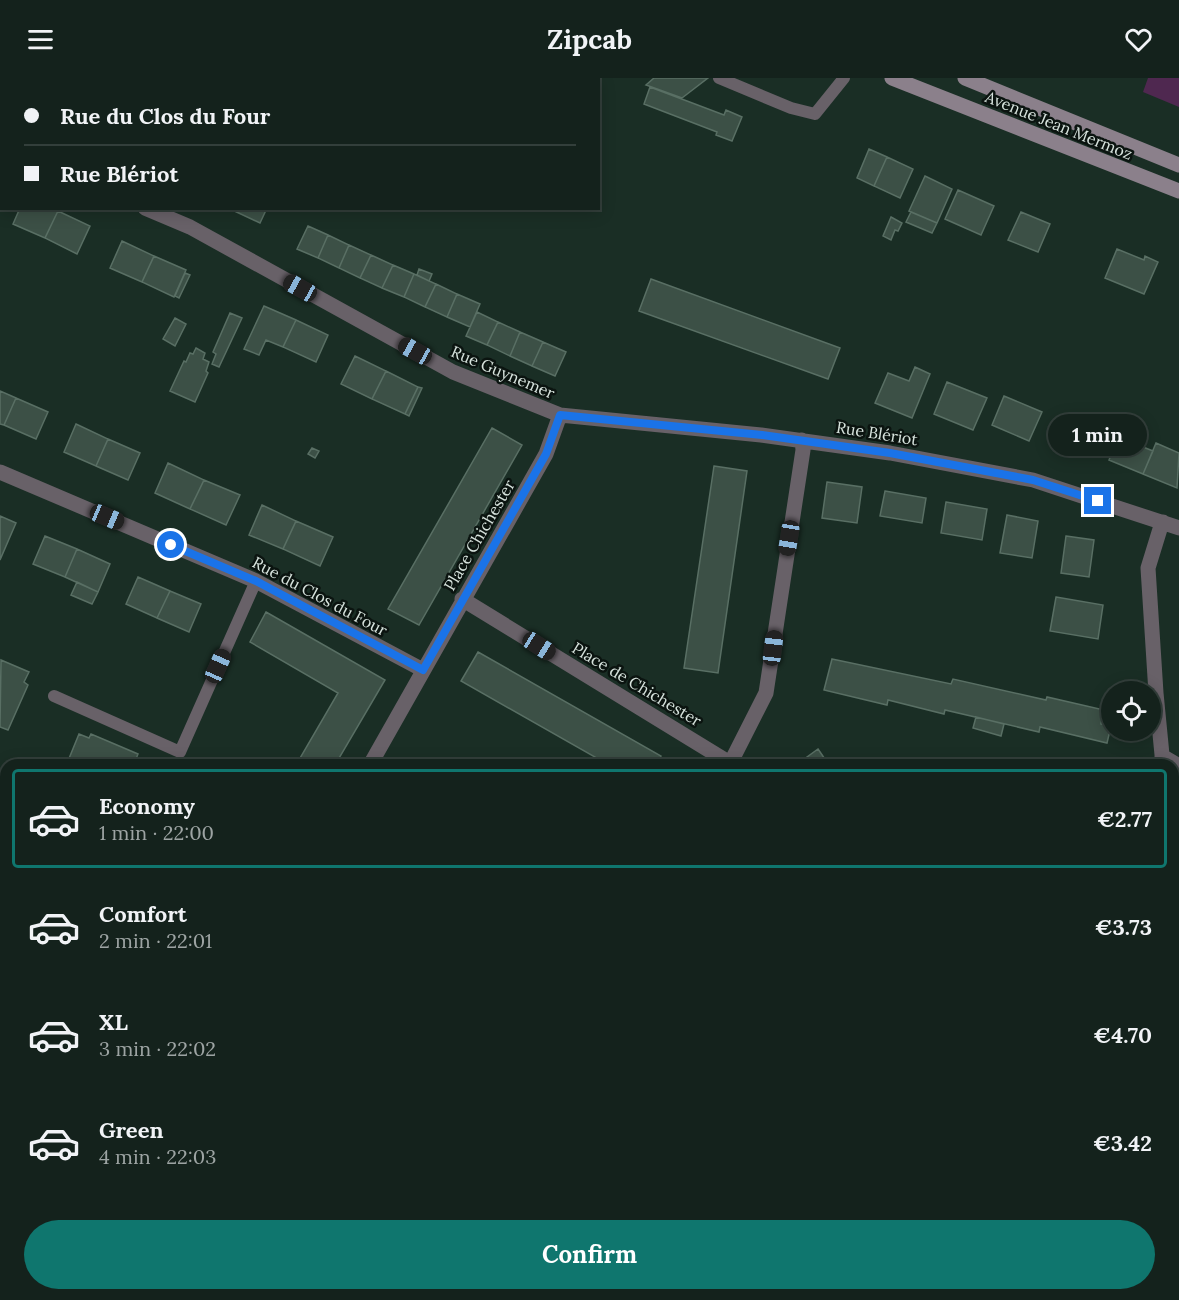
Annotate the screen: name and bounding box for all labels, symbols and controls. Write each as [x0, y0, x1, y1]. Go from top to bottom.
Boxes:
text: Zipcab [547, 22, 632, 56]
icon: menu [24, 23, 57, 56]
icon: heart [1122, 23, 1155, 56]
street label: Avenue Jean Mermoz [982, 86, 1136, 164]
text: Rue du Clos du Four [60, 102, 270, 130]
text: Rue Blériot [60, 160, 179, 188]
car [280, 271, 320, 305]
car [395, 334, 435, 368]
street label: Rue Guynemer [448, 341, 558, 403]
callout: 1 min [1048, 414, 1148, 456]
street label: Rue Blériot [835, 417, 920, 449]
text: 1 min [1072, 422, 1123, 447]
street label: Place Chichester [439, 476, 519, 594]
route end [1084, 487, 1111, 514]
car [87, 502, 127, 532]
car [777, 519, 801, 557]
route start [157, 531, 184, 558]
street label: Rue du Clos du Four [249, 552, 391, 640]
car [519, 629, 559, 663]
car [762, 629, 784, 667]
street label: Place de Chichester [569, 638, 705, 731]
car [202, 646, 234, 686]
map controls [1101, 681, 1161, 741]
button: locate [1101, 681, 1161, 741]
icon: car [27, 792, 81, 846]
text: Economy [99, 792, 195, 820]
text: €2.77 [1097, 805, 1152, 833]
text: 1 min · 22:00 [99, 820, 214, 845]
icon: car [27, 900, 81, 954]
text: Comfort [99, 900, 187, 928]
text: €3.73 [1095, 913, 1152, 941]
text: 2 min · 22:01 [99, 928, 212, 953]
icon: car [27, 1008, 81, 1062]
text: XL [99, 1008, 128, 1036]
text: €4.70 [1093, 1021, 1152, 1049]
text: 3 min · 22:02 [99, 1036, 216, 1061]
icon: car [27, 1116, 81, 1170]
text: Green [99, 1116, 164, 1144]
text: €3.42 [1093, 1129, 1152, 1157]
text: 4 min · 22:03 [99, 1144, 216, 1169]
button: Confirm [24, 1220, 1155, 1289]

